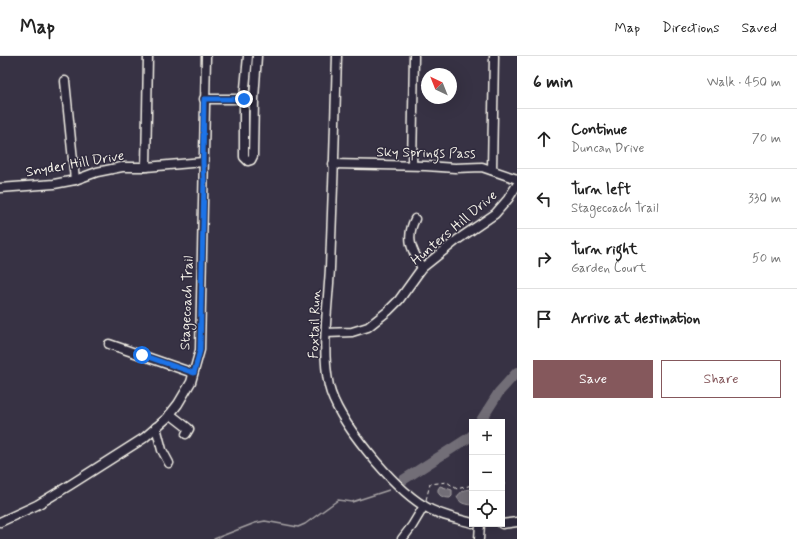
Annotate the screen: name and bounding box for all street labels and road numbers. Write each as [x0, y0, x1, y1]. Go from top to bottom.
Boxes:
street label: Sky Springs Pass [376, 143, 476, 165]
street label: Snyder Hill Drive [24, 146, 126, 182]
street label: Hunters Hill Drive [407, 187, 501, 269]
street label: Stagecoach Trail [176, 255, 199, 350]
street label: Foxtail Run [305, 289, 325, 359]

